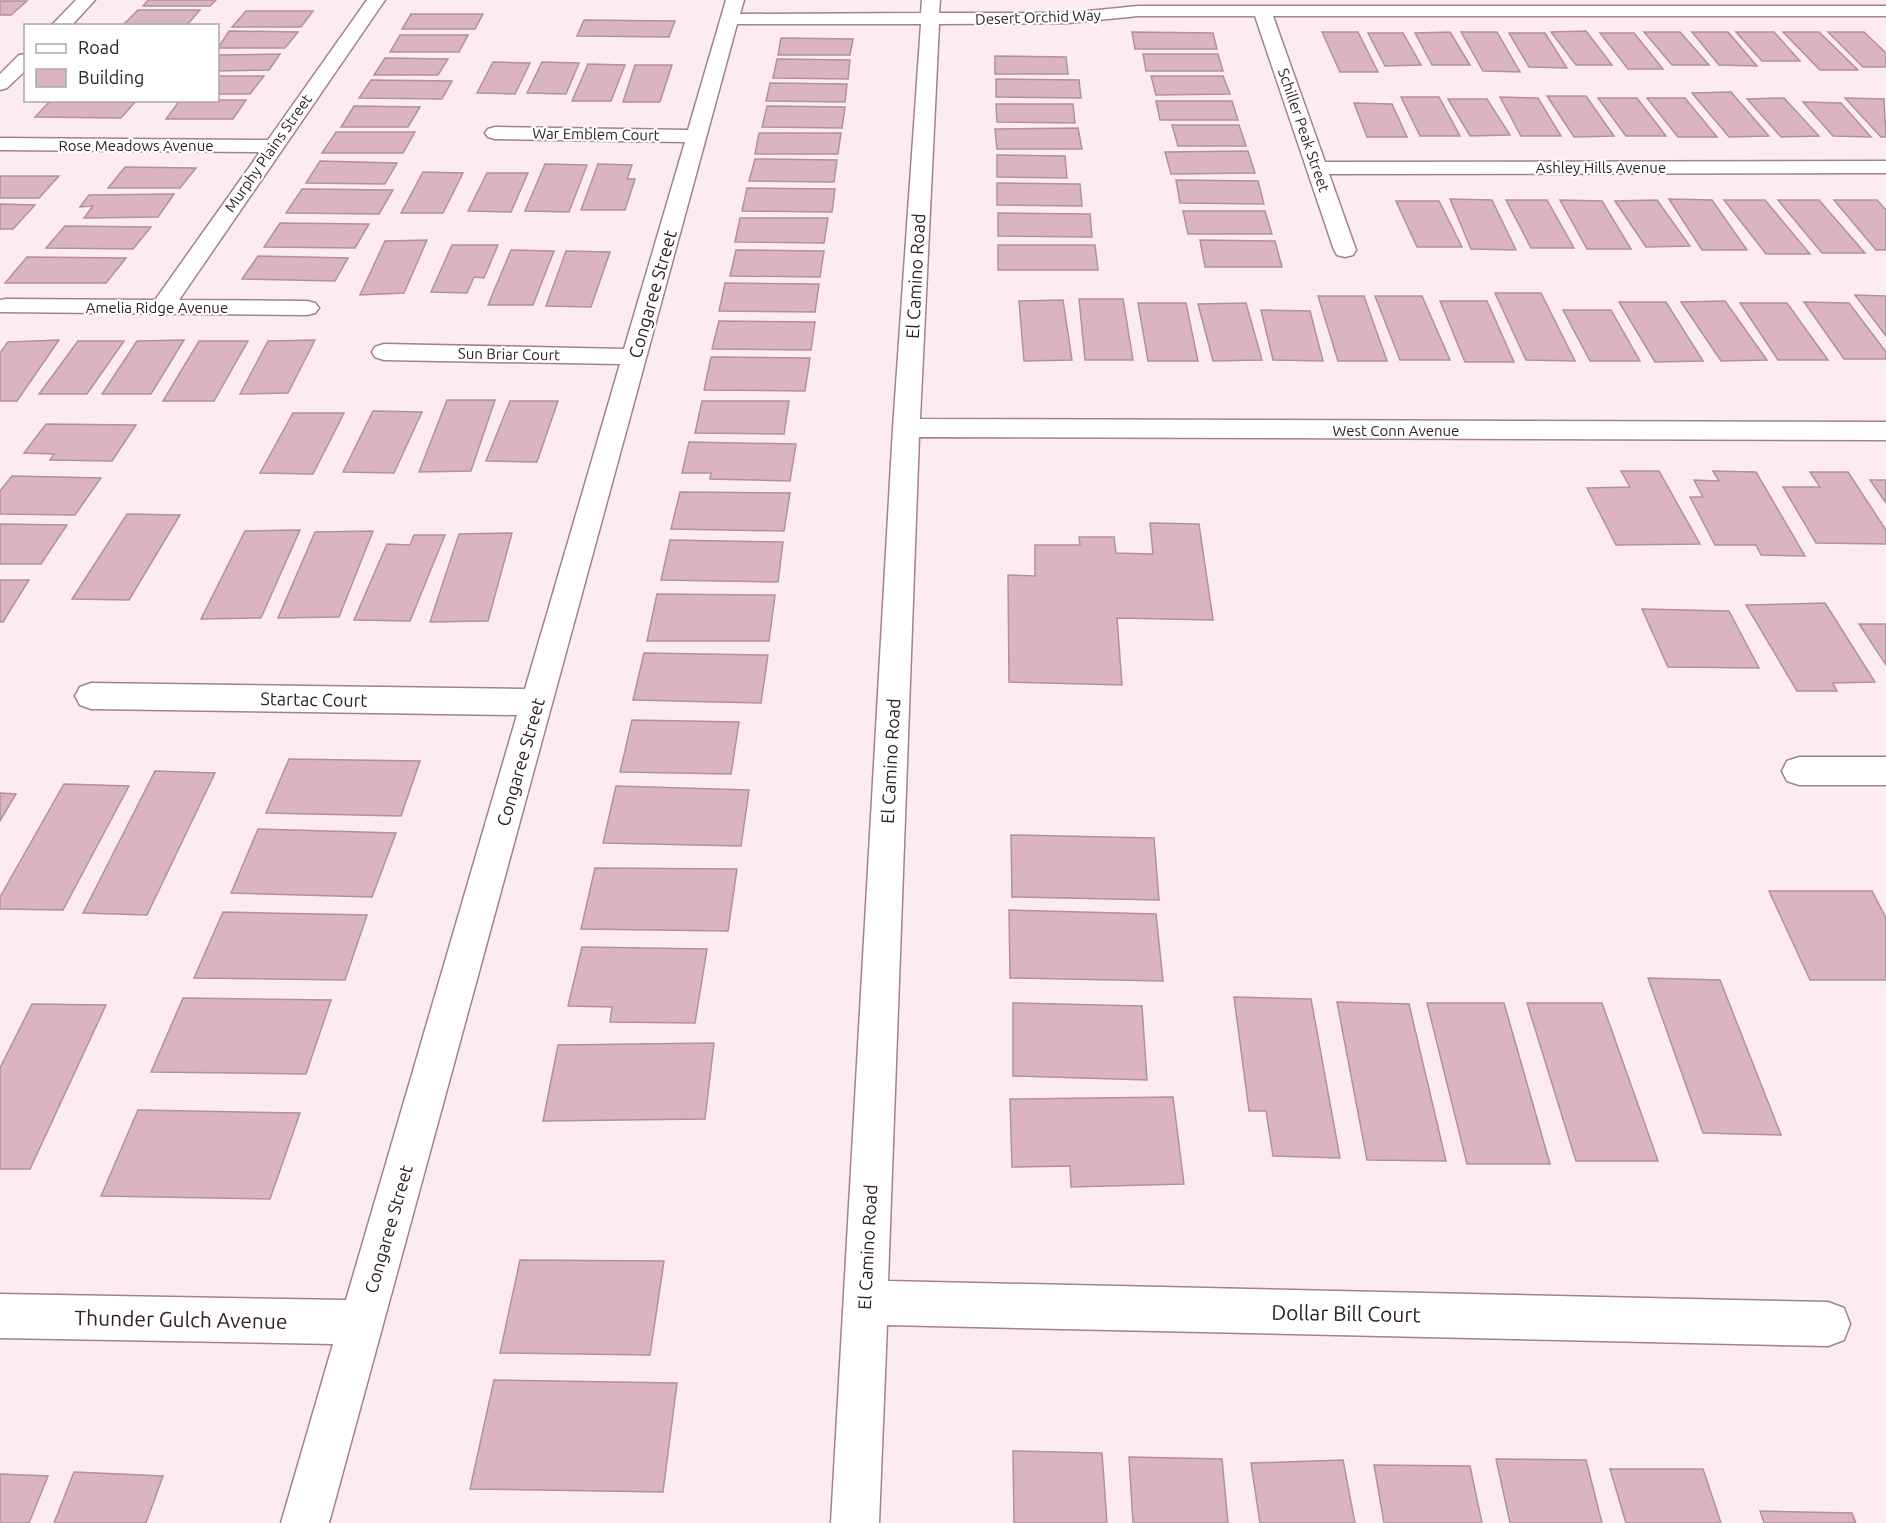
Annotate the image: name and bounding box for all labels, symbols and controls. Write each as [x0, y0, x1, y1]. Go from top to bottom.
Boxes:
street label: Desert Orchid Way [975, 6, 1101, 28]
legend [24, 24, 219, 102]
text: Road [78, 37, 120, 57]
street label: Schiller Peak Street [1275, 66, 1333, 194]
text: Building [78, 67, 144, 87]
street label: Murphy Plains Street [221, 91, 315, 215]
street label: War Emblem Court [532, 124, 660, 144]
street label: Rose Meadows Avenue [59, 137, 214, 154]
street label: Ashley Hills Avenue [1536, 159, 1666, 176]
street label: El Camino Road [902, 213, 928, 339]
street label: Congaree Street [624, 228, 680, 360]
street label: Amelia Ridge Avenue [86, 299, 228, 316]
street label: Sun Briar Court [458, 345, 560, 363]
street label: West Conn Avenue [1333, 422, 1459, 439]
street label: Startac Court [260, 688, 368, 710]
street label: Congaree Street [492, 696, 548, 828]
street label: El Camino Road [877, 698, 903, 824]
street label: Congaree Street [360, 1163, 416, 1295]
street label: El Camino Road [854, 1184, 880, 1310]
street label: Dollar Bill Court [1271, 1300, 1421, 1326]
street label: Thunder Gulch Avenue [74, 1305, 288, 1333]

